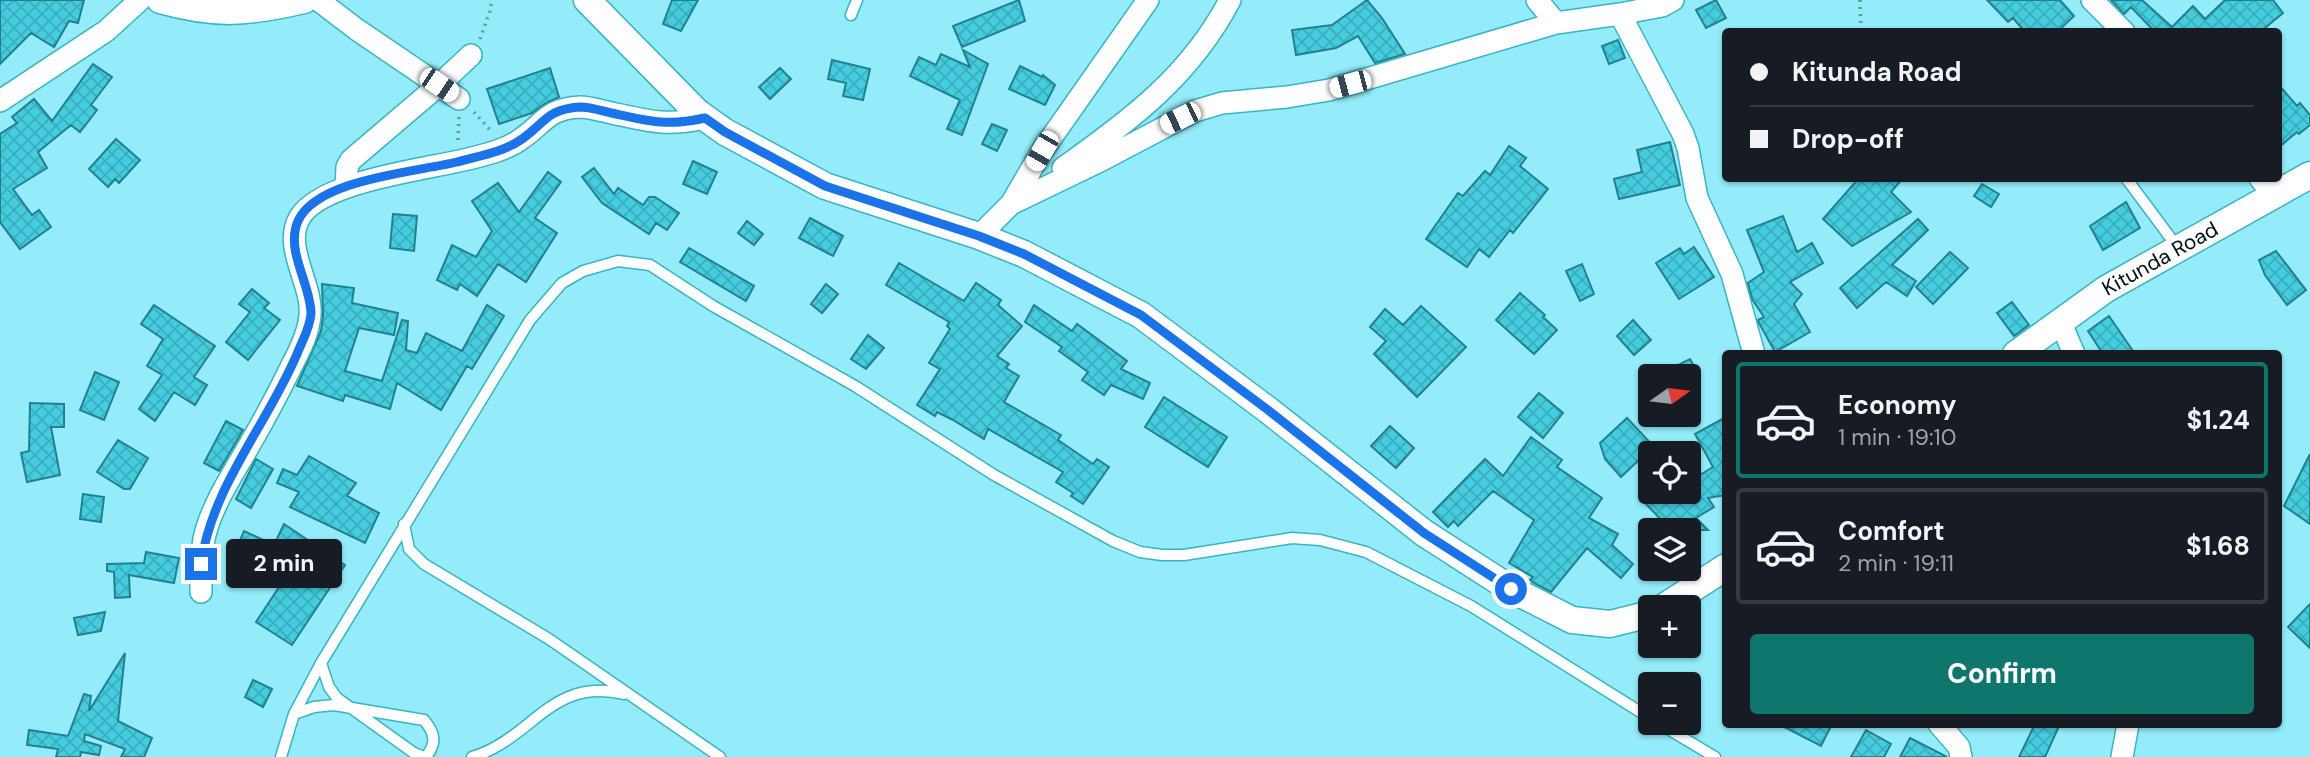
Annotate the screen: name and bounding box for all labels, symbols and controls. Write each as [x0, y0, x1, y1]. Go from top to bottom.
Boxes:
text: Kitunda Road [1792, 55, 1962, 89]
car [416, 65, 463, 105]
car [1327, 68, 1374, 100]
car [1157, 99, 1204, 137]
text: Drop-off [1792, 122, 1904, 156]
car [1023, 128, 1062, 174]
street label: Kitunda Road [2097, 215, 2223, 302]
north arrow [1638, 364, 1701, 427]
map controls [1638, 364, 1701, 735]
text: Economy [1838, 388, 1956, 422]
icon: car [1754, 389, 1817, 452]
text: $1.24 [2187, 403, 2250, 437]
text: 1 min · 19:10 [1838, 422, 1956, 452]
button: locate [1638, 441, 1701, 504]
text: Comfort [1838, 514, 1944, 548]
icon: car [1754, 515, 1817, 578]
button: layers [1638, 518, 1701, 581]
text: $1.68 [2186, 529, 2250, 563]
callout: 2 min [226, 540, 341, 588]
route end [185, 548, 217, 580]
text: 2 min [254, 548, 314, 578]
text: 2 min · 19:11 [1838, 548, 1954, 578]
route start [1495, 573, 1527, 605]
button: + [1638, 595, 1701, 658]
button: Confirm [1750, 634, 2254, 714]
button: − [1638, 672, 1701, 735]

